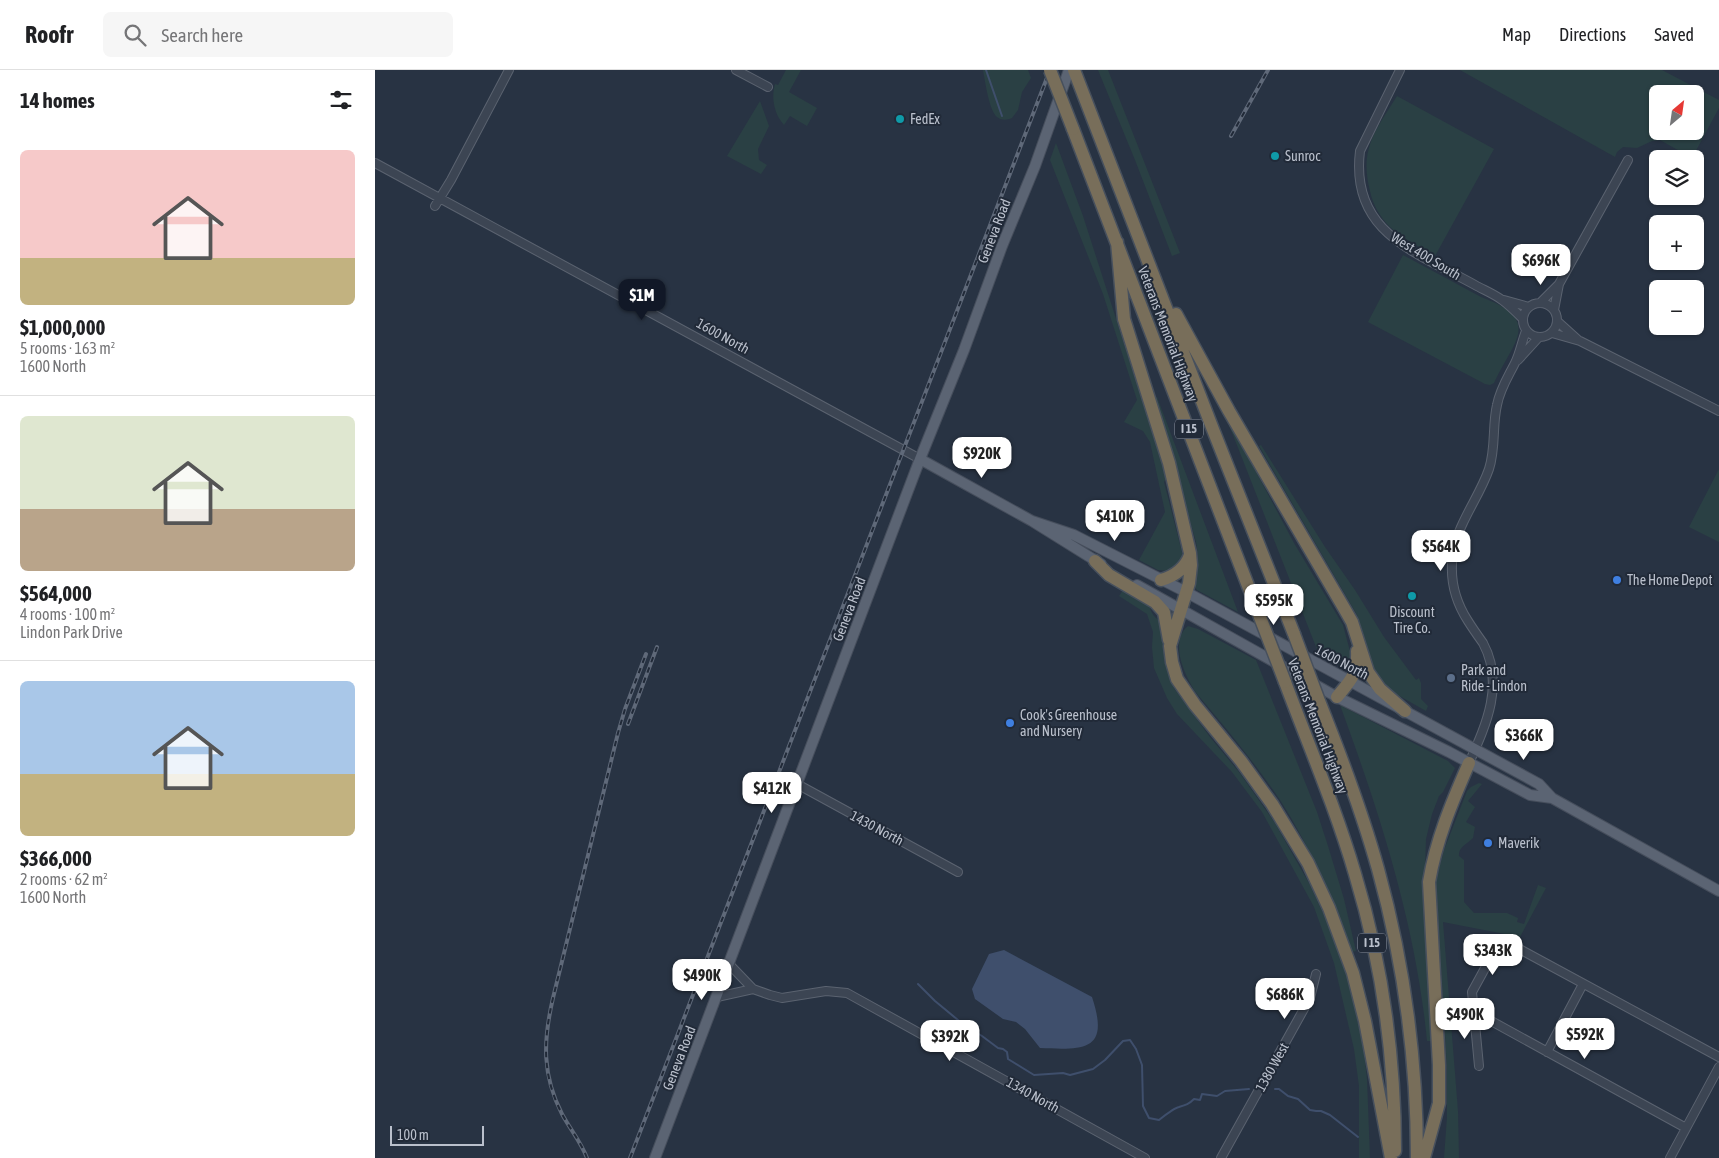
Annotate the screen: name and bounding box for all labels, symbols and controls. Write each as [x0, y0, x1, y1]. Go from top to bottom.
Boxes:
search box [103, 12, 453, 57]
text: Roofr [25, 21, 73, 48]
icon: search [121, 21, 149, 49]
text: Search here [161, 24, 243, 46]
text: Map [1502, 24, 1531, 45]
text: Directions [1559, 24, 1626, 45]
text: Saved [1654, 24, 1694, 45]
north arrow [1649, 85, 1704, 140]
map controls [1649, 85, 1704, 335]
icon: filters [327, 86, 355, 114]
text: 14 homes [20, 88, 95, 112]
place label: FedEx [910, 111, 940, 127]
marker: FedEx [894, 113, 906, 125]
place label: Sunroc [1285, 148, 1321, 164]
marker: Sunroc [1269, 150, 1281, 162]
button: layers [1649, 150, 1704, 205]
icon: home [143, 183, 233, 273]
street label: Geneva Road [974, 197, 1014, 265]
button: + [1649, 215, 1704, 270]
street label: West 400 South [1388, 229, 1464, 283]
pin: $696K [1506, 244, 1576, 286]
text: $696K [1522, 251, 1560, 269]
street label: Veterans Memorial Highway [1135, 264, 1201, 404]
pin: $1M [618, 278, 666, 321]
button: − [1649, 280, 1704, 335]
text: $1M [630, 286, 654, 304]
text: $1,000,000 [20, 315, 105, 339]
street label: 1600 North [694, 315, 752, 357]
text: 5 rooms · 163 m² [20, 339, 115, 357]
text: 1600 North [20, 357, 86, 375]
road number: I 15 [1175, 419, 1203, 438]
pin: $920K [947, 436, 1017, 479]
text: $920K [963, 444, 1001, 462]
icon: home [143, 448, 233, 538]
pin: $410K [1080, 500, 1150, 542]
text: $410K [1096, 507, 1134, 525]
pin: $564K [1406, 530, 1476, 572]
text: $564K [1422, 537, 1460, 555]
place label: The Home Depot [1627, 572, 1712, 588]
marker: The Home Depot [1611, 574, 1623, 586]
street label: Geneva Road [829, 575, 869, 643]
text: $564,000 [20, 581, 92, 605]
pin: $595K [1239, 584, 1309, 626]
marker: Discount Tire Co. [1406, 590, 1418, 602]
text: $595K [1255, 591, 1293, 609]
place label: Discount Tire Co. [1389, 604, 1435, 636]
text: 4 rooms · 100 m² [20, 605, 115, 623]
text: Lindon Park Drive [20, 623, 123, 641]
street label: 1600 North [1313, 641, 1371, 683]
street label: Veterans Memorial Highway [1285, 656, 1351, 796]
place label: Park and Ride - Lindon [1461, 662, 1527, 694]
marker: Park and Ride - Lindon [1445, 672, 1457, 684]
place label: Cook's Greenhouse and Nursery [1020, 707, 1117, 739]
icon: home [143, 713, 233, 803]
marker: Cook's Greenhouse and Nursery [1004, 717, 1016, 729]
pin: $366K [1489, 718, 1559, 761]
text: $366K [1505, 726, 1543, 744]
pin: $412K [737, 772, 807, 814]
text: $412K [753, 779, 791, 797]
street label: 1430 North [848, 807, 906, 849]
place label: Maverik [1498, 835, 1539, 851]
marker: Maverik [1482, 837, 1494, 849]
text: $366,000 [20, 846, 92, 870]
text: 2 rooms · 62 m² [20, 870, 108, 888]
text: 1600 North [20, 888, 86, 906]
road number: I 15 [1358, 934, 1386, 952]
pin: $343K [1458, 934, 1528, 976]
text: $343K [1474, 941, 1512, 959]
pin: $490K [667, 958, 737, 1001]
text: $490K [683, 966, 721, 984]
pin: $686K [1250, 978, 1320, 1020]
text: $686K [1266, 985, 1304, 1003]
pin: $490K [1430, 998, 1500, 1040]
text: $490K [1446, 1005, 1484, 1023]
pin: $592K [1550, 1018, 1620, 1060]
pin: $392K [915, 1020, 985, 1062]
street label: Geneva Road [659, 1024, 699, 1092]
text: $592K [1566, 1025, 1604, 1043]
text: $392K [931, 1027, 969, 1045]
street label: 1380 West [1252, 1040, 1292, 1094]
street label: 1340 North [1004, 1074, 1062, 1116]
scale bar [390, 1123, 484, 1146]
text: 100 m [397, 1127, 429, 1143]

